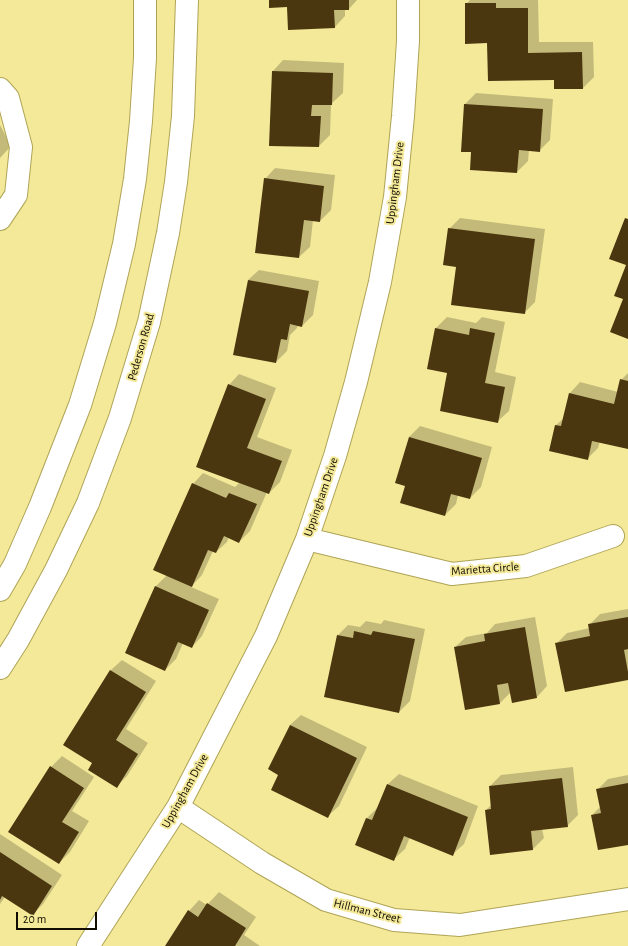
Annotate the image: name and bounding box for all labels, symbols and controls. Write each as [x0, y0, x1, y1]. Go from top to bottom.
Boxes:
street label: Uppingham Drive [383, 141, 407, 225]
street label: Pederson Road [125, 312, 157, 382]
street label: Uppingham Drive [301, 456, 341, 538]
street label: Marietta Circle [450, 559, 520, 579]
street label: Uppingham Drive [159, 751, 211, 831]
street label: Hillman Street [332, 896, 402, 926]
scale bar [18, 904, 99, 930]
text: 20 m [23, 913, 46, 925]

